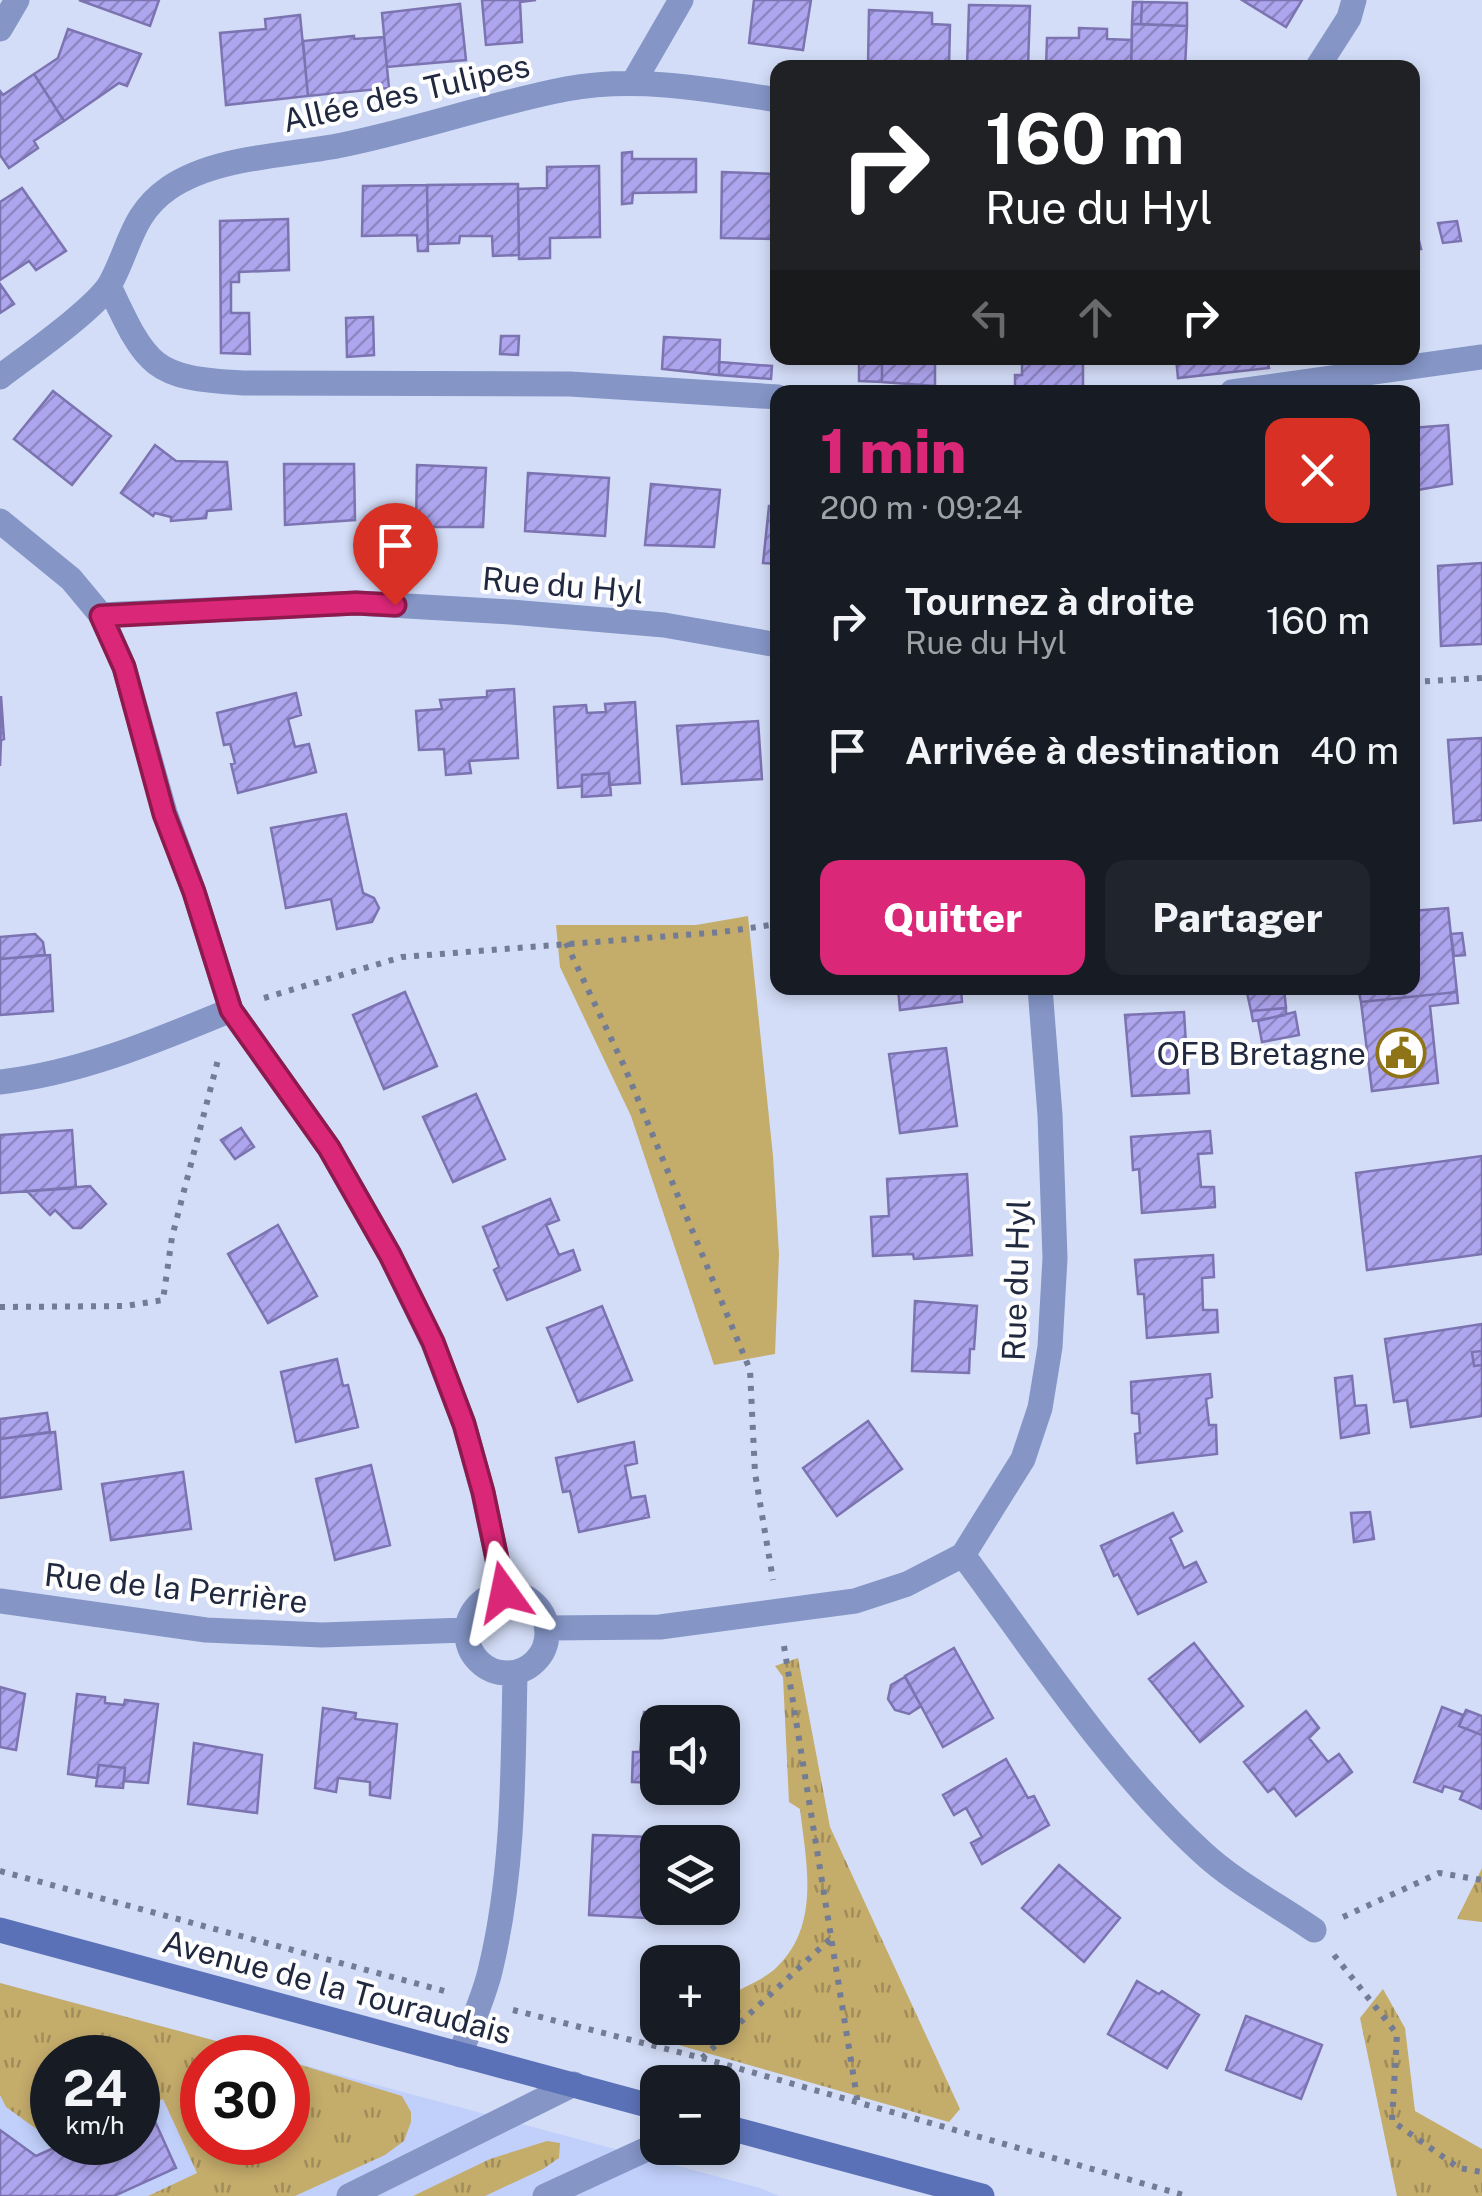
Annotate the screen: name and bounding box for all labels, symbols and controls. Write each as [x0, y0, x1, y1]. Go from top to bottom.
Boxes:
street label: Allée des Tulipes [279, 47, 533, 139]
text: 160 m [985, 97, 1185, 180]
icon: right [820, 100, 950, 230]
text: Rue du Hyl [985, 181, 1213, 234]
icon: left [963, 290, 1018, 345]
icon: ahead [1068, 290, 1123, 345]
icon: right [1173, 290, 1228, 345]
text: 1 min [820, 416, 967, 487]
button: close [1265, 418, 1370, 523]
text: 200 m · 09:24 [820, 489, 1023, 526]
pin [353, 503, 438, 606]
icon: arrive [368, 518, 423, 573]
street label: Rue du Hyl [481, 560, 645, 610]
text: Tournez à droite [905, 579, 1195, 624]
icon: right [820, 593, 875, 648]
text: 160 m [1266, 598, 1370, 643]
text: Rue du Hyl [905, 624, 1067, 661]
icon: arrive [820, 723, 875, 778]
text: Arrivée à destination [905, 728, 1280, 773]
text: 40 m [1310, 728, 1399, 773]
button: Quitter [820, 860, 1085, 975]
button: Partager [1105, 860, 1370, 975]
public building icon: OFB Bretagne [1375, 1027, 1427, 1079]
place label: OFB Bretagne [1157, 1035, 1366, 1072]
street label: Rue du Hyl [995, 1198, 1037, 1362]
position arrow [452, 1540, 556, 1644]
street label: Rue de la Perrière [42, 1556, 310, 1620]
map controls [640, 1705, 740, 2165]
button: sound [640, 1705, 740, 1805]
button: layers [640, 1825, 740, 1925]
street label: Avenue de la Touraudais [159, 1923, 515, 2051]
button: + [640, 1945, 740, 2045]
speed limit sign: 30 [180, 2035, 310, 2165]
text: 24 [63, 2058, 127, 2117]
button: − [640, 2065, 740, 2165]
text: km/h [66, 2110, 124, 2140]

